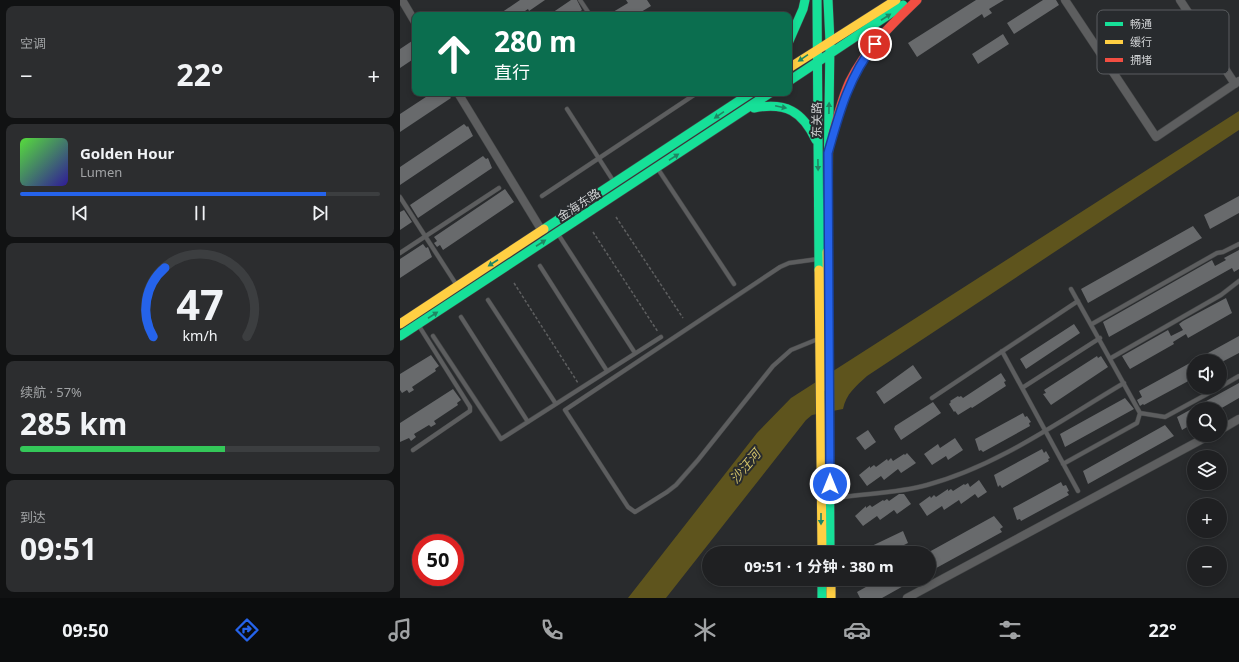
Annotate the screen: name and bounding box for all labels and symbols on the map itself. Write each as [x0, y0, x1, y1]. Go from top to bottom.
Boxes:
legend [1097, 10, 1229, 74]
one-way arrow [880, 13, 891, 21]
text: 畅通 [1130, 16, 1152, 31]
pin [858, 27, 892, 61]
text: 缓行 [1130, 34, 1152, 49]
text: 拥堵 [1130, 52, 1152, 67]
one-way arrow [797, 55, 809, 62]
one-way arrow [826, 101, 832, 114]
street label: 东关路 [808, 102, 825, 138]
one-way arrow [774, 104, 787, 110]
one-way arrow [713, 111, 724, 118]
one-way arrow [668, 153, 679, 161]
one-way arrow [815, 159, 821, 172]
street label: 金海东路 [554, 184, 603, 225]
one-way arrow [536, 240, 547, 247]
one-way arrow [488, 259, 498, 267]
one-way arrow [427, 311, 438, 318]
water label: 沙汪河 [726, 443, 766, 487]
position arrow [809, 463, 851, 505]
one-way arrow [818, 513, 825, 525]
speed limit sign: 50 [412, 534, 464, 586]

